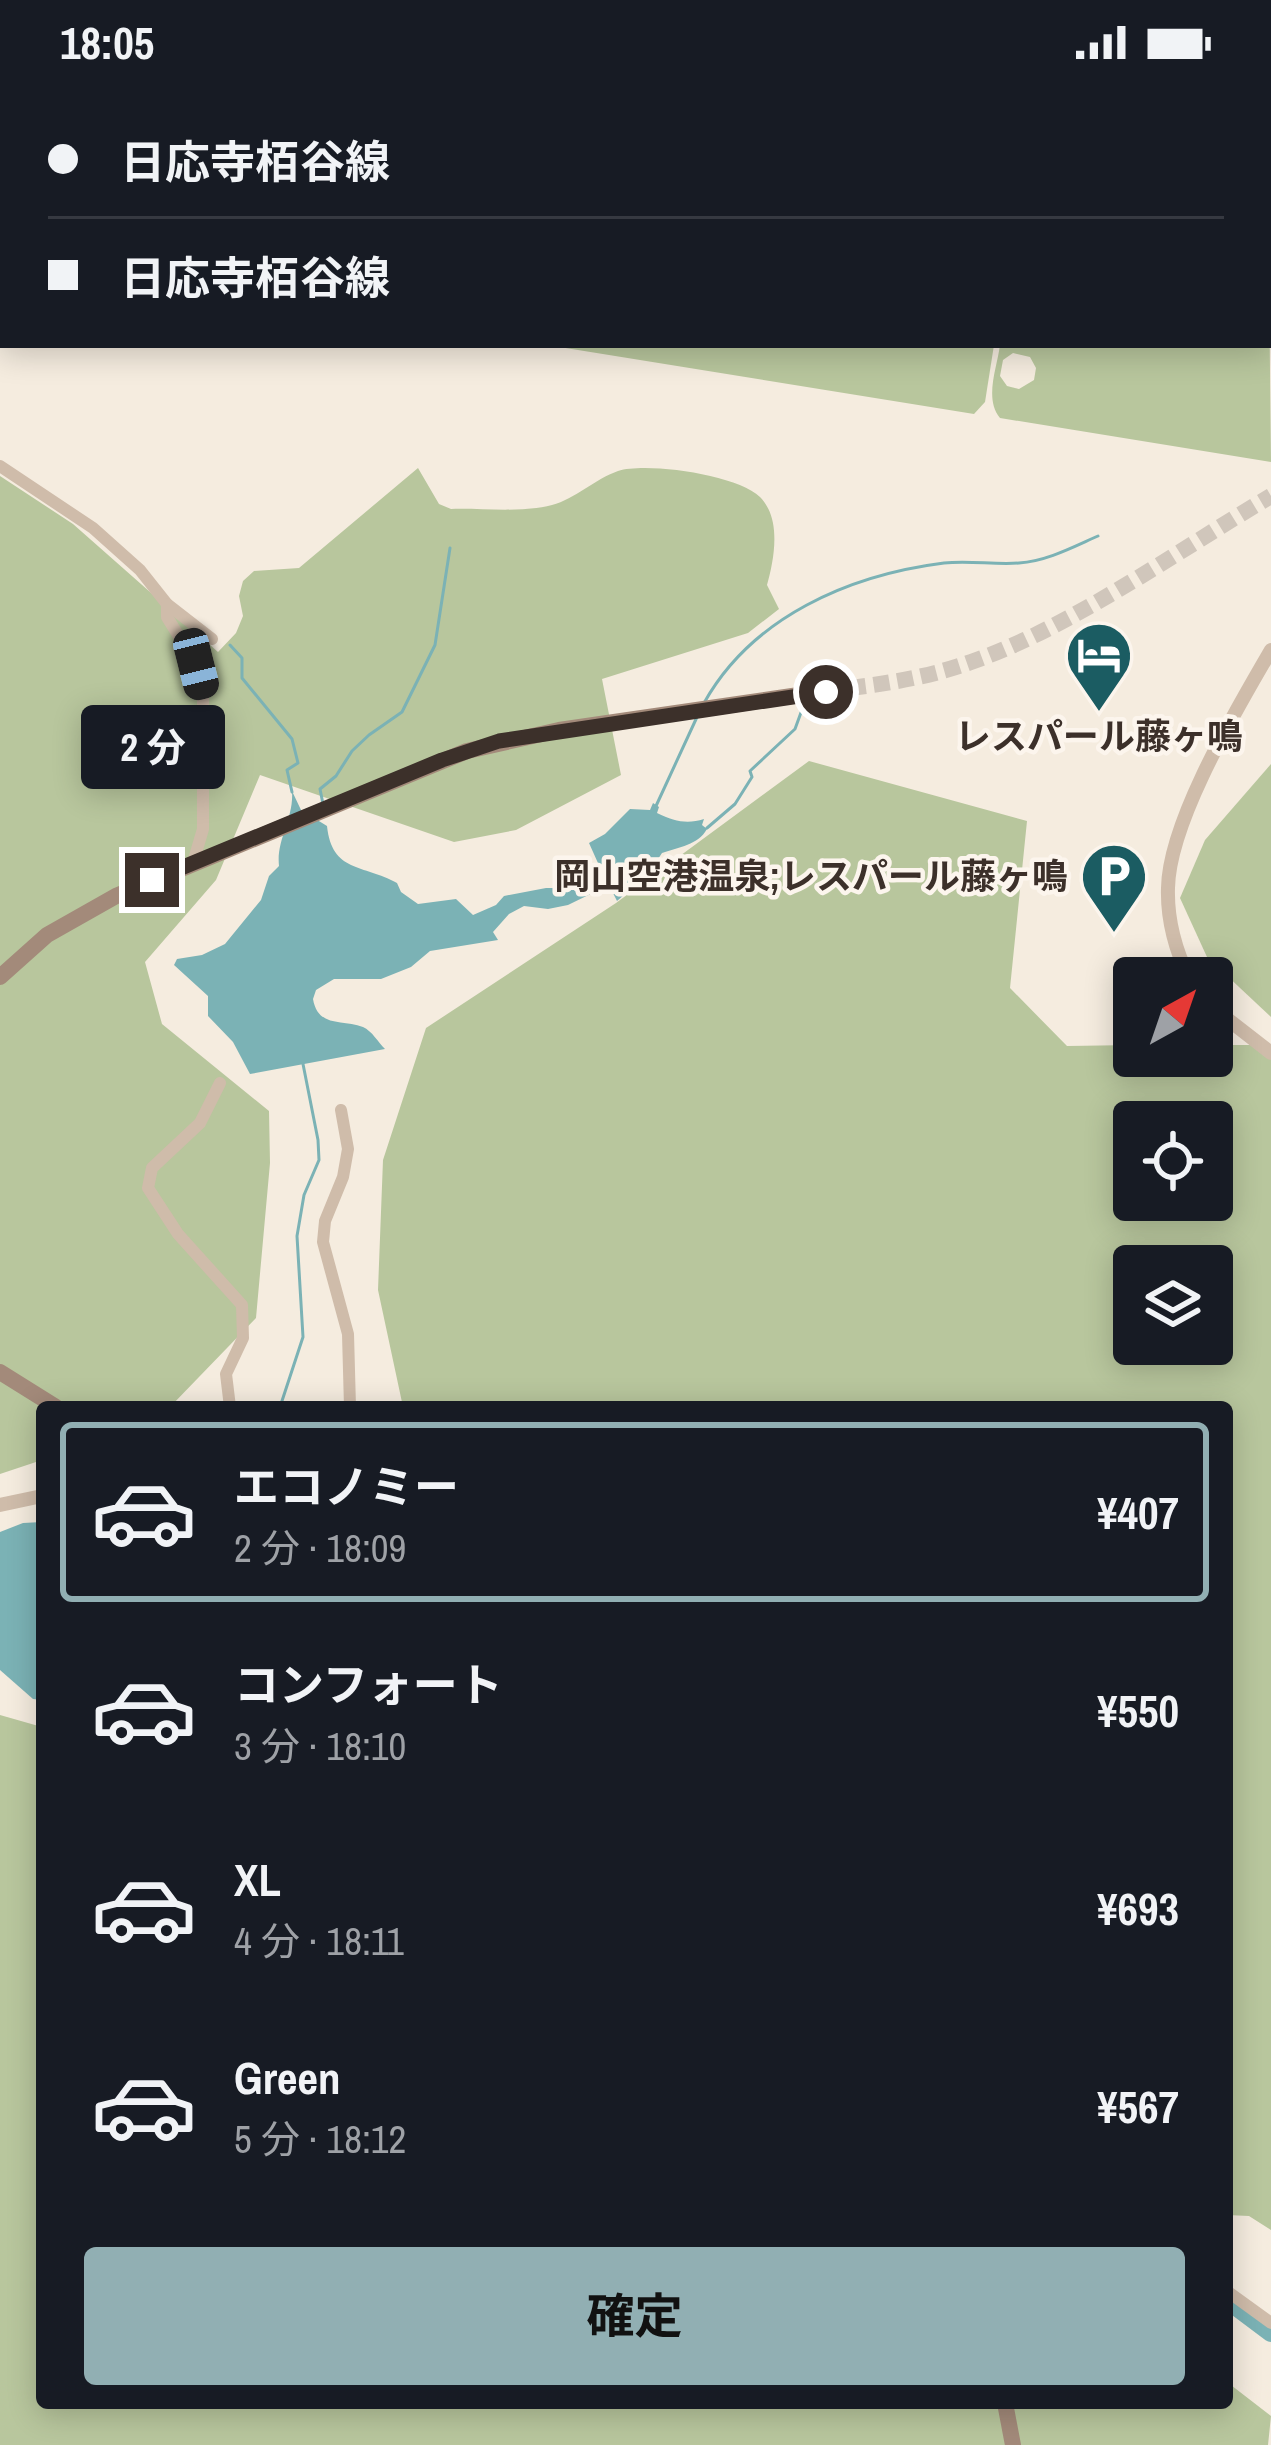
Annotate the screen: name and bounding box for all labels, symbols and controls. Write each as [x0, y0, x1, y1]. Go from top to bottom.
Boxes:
text: 18:05 [60, 12, 154, 73]
text: 日応寺栢谷線 [120, 131, 390, 192]
text: 日応寺栢谷線 [120, 247, 390, 308]
hotel icon: レスパール藤ヶ鳴 [1064, 620, 1134, 714]
car [170, 625, 222, 703]
route start [799, 665, 853, 719]
callout: 2 分 [80, 706, 224, 790]
place label: レスパール藤ヶ鳴 [955, 712, 1243, 760]
text: 2 分 [120, 721, 186, 773]
parking icon: 岡山空港温泉;レスパール藤ヶ鳴 [1079, 841, 1149, 935]
place label: 岡山空港温泉;レスパール藤ヶ鳴 [554, 852, 1068, 900]
route end [125, 853, 179, 907]
north arrow [1113, 957, 1233, 1077]
map controls [1113, 957, 1233, 1365]
button: locate [1113, 1101, 1233, 1221]
button: layers [1113, 1245, 1233, 1365]
text: エコノミー [234, 1456, 459, 1517]
icon: car [90, 1458, 198, 1566]
text: ¥407 [1097, 1482, 1179, 1543]
text: 2 分 · 18:09 [234, 1522, 406, 1574]
text: コンフォート [234, 1654, 503, 1715]
icon: car [90, 1656, 198, 1764]
text: ¥550 [1097, 1680, 1179, 1741]
text: 3 分 · 18:10 [234, 1720, 406, 1772]
text: XL [234, 1849, 281, 1910]
icon: car [90, 1854, 198, 1962]
text: ¥693 [1097, 1878, 1179, 1939]
text: 4 分 · 18:11 [234, 1915, 404, 1967]
text: Green [234, 2047, 341, 2108]
icon: car [90, 2052, 198, 2160]
text: ¥567 [1097, 2076, 1179, 2137]
text: 5 分 · 18:12 [234, 2113, 406, 2165]
button: 確定 [84, 2247, 1185, 2385]

